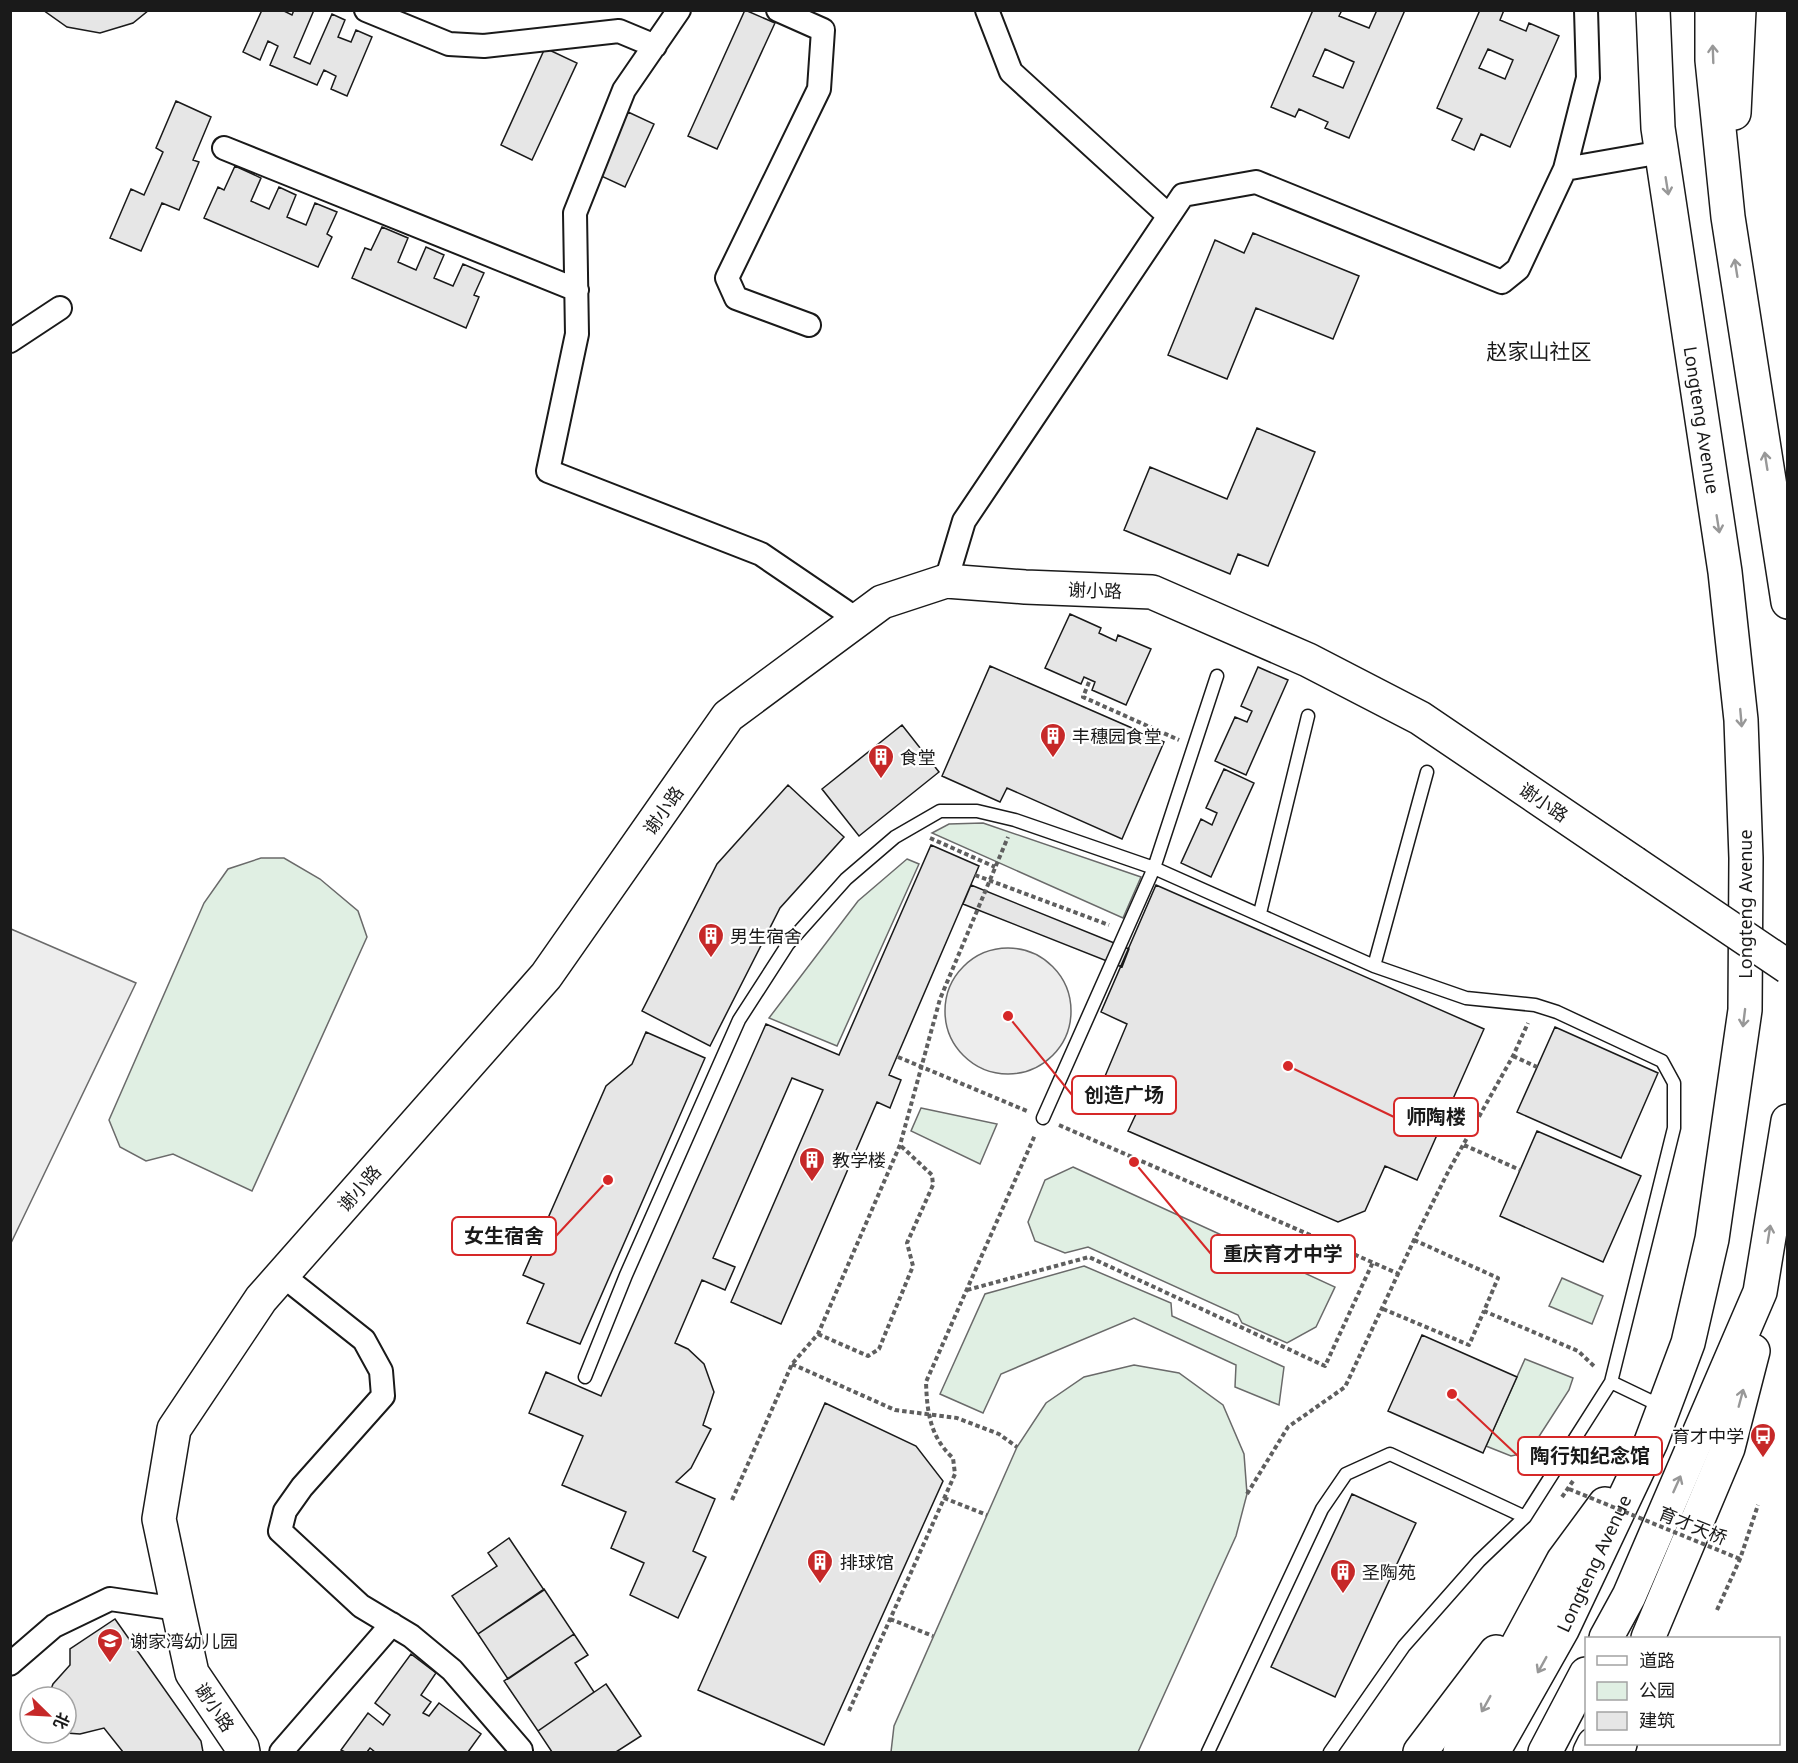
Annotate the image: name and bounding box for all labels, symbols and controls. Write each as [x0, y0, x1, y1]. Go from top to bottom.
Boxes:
one-way arrow [1707, 44, 1718, 64]
one-way arrow [1661, 176, 1672, 195]
one-way arrow [1731, 259, 1742, 278]
district label: 赵家山社区 [1487, 337, 1592, 365]
street label: Longteng Avenue [1678, 344, 1726, 496]
one-way arrow [1760, 451, 1771, 471]
one-way arrow [1712, 514, 1723, 534]
street label: 谢小路 [1068, 577, 1122, 603]
one-way arrow [1736, 707, 1747, 727]
building icon: 丰穗园食堂 [1038, 721, 1068, 759]
place label: 丰穗园食堂 [1072, 724, 1162, 748]
building icon: 食堂 [866, 742, 896, 780]
place label: 食堂 [900, 745, 936, 769]
street label: 谢小路 [1515, 777, 1573, 827]
street label: 谢小路 [638, 781, 688, 839]
street label: Longteng Avenue [1733, 829, 1757, 979]
building icon: 男生宿舍 [696, 921, 726, 959]
place label: 男生宿舍 [730, 924, 802, 948]
one-way arrow [1738, 1007, 1749, 1027]
callout: 创造广场 [1072, 1076, 1176, 1114]
text: 创造广场 [1084, 1081, 1164, 1108]
callout: 师陶楼 [1394, 1098, 1478, 1136]
text: 师陶楼 [1406, 1103, 1466, 1130]
building icon: 教学楼 [797, 1145, 827, 1183]
place label: 教学楼 [832, 1148, 886, 1172]
street label: 谢小路 [332, 1160, 386, 1216]
callout: 女生宿舍 [452, 1217, 556, 1255]
text: 女生宿舍 [464, 1222, 544, 1249]
one-way arrow [1764, 1225, 1775, 1245]
callout: 重庆育才中学 [1211, 1235, 1355, 1273]
text: 重庆育才中学 [1223, 1240, 1343, 1267]
one-way arrow [1736, 1389, 1747, 1408]
bus stop icon: 育才中学 [1748, 1421, 1778, 1459]
place label: 育才中学 [1672, 1424, 1744, 1448]
callout: 陶行知纪念馆 [1518, 1437, 1662, 1475]
text: 陶行知纪念馆 [1530, 1442, 1650, 1469]
one-way arrow [1672, 1476, 1684, 1494]
street label: Longteng Avenue [1551, 1491, 1636, 1636]
street label: 育才天桥 [1655, 1500, 1731, 1550]
building icon: 排球馆 [805, 1547, 835, 1585]
place label: 排球馆 [840, 1550, 894, 1574]
building icon: 圣陶苑 [1328, 1557, 1358, 1595]
place label: 圣陶苑 [1362, 1560, 1416, 1584]
school or university icon: 谢家湾幼儿园 [95, 1626, 125, 1664]
place label: 谢家湾幼儿园 [130, 1629, 238, 1653]
legend [1585, 1637, 1780, 1745]
text: 道路 [1639, 1648, 1675, 1672]
one-way arrow [1536, 1656, 1548, 1673]
street label: 谢小路 [190, 1678, 240, 1736]
text: 公园 [1639, 1678, 1675, 1702]
north arrow [18, 1685, 78, 1745]
one-way arrow [1480, 1695, 1491, 1713]
text: 建筑 [1639, 1708, 1675, 1732]
text: 北 [48, 1709, 75, 1733]

